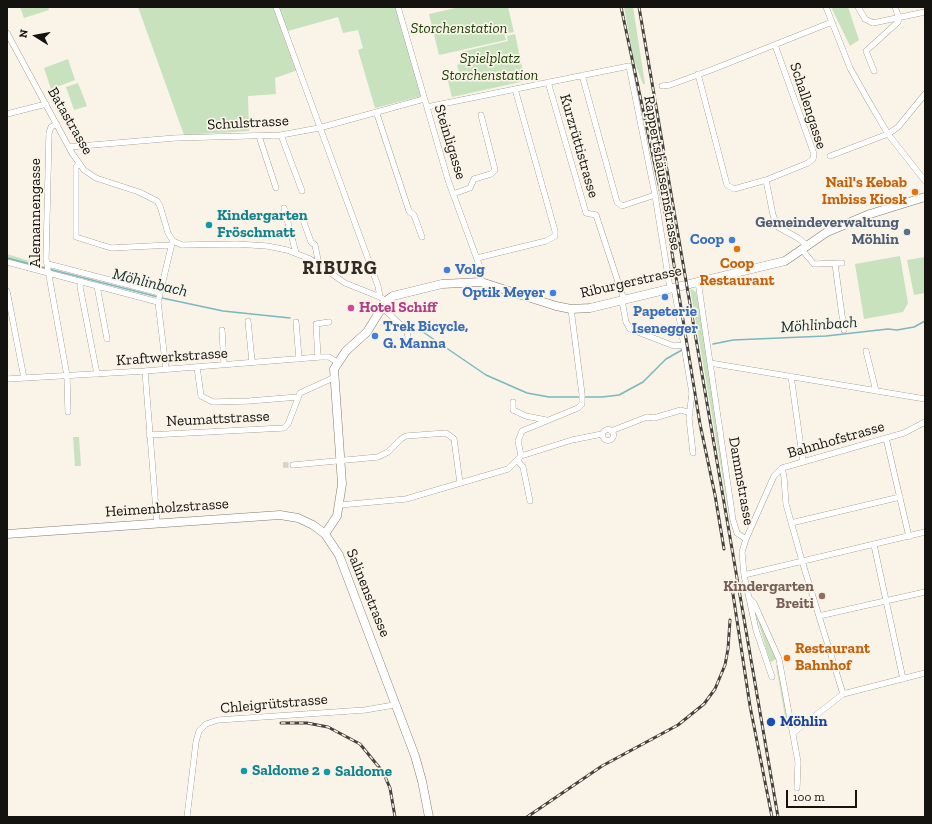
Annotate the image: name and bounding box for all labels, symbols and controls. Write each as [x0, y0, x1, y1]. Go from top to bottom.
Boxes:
north arrow [16, 16, 56, 56]
park label: Storchenstation [411, 20, 507, 38]
text: N [17, 28, 31, 39]
park label: Spielplatz Storchenstation [442, 50, 538, 85]
street label: Schallengasse [786, 60, 830, 152]
street label: Batastrasse [43, 84, 97, 158]
street label: Kurzrüttistrasse [556, 92, 602, 200]
street label: Rappertshäusernstrasse [640, 94, 684, 252]
street label: Steinligasse [430, 102, 470, 182]
street label: Schulstrasse [207, 112, 289, 134]
street label: Alemannengasse [27, 158, 45, 268]
place label: Nail's Kebab Imbiss Kiosk [822, 174, 907, 209]
marker: Nail's Kebab Imbiss Kiosk [910, 187, 920, 197]
place label: Kindergarten Fröschmatt [217, 207, 308, 242]
place label: Gemeindeverwaltung Möhlin [755, 214, 899, 249]
marker: Kindergarten Fröschmatt [204, 220, 214, 230]
marker: Gemeindeverwaltung Möhlin [902, 227, 912, 237]
place label: Coop [690, 231, 724, 249]
marker: Coop [727, 235, 737, 245]
marker: Coop Restaurant [732, 244, 742, 254]
place label: Coop Restaurant [700, 255, 774, 290]
district label: RIBURG [302, 258, 378, 280]
place label: Volg [455, 261, 485, 279]
street label: Riburgerstrasse [578, 262, 684, 302]
water label: Möhlinbach [110, 264, 190, 302]
marker: Volg [442, 265, 452, 275]
place label: Optik Meyer [462, 284, 545, 302]
marker: Optik Meyer [548, 288, 558, 298]
marker: Papeterie Isenegger [660, 292, 670, 302]
place label: Hotel Schiff [359, 299, 437, 317]
marker: Hotel Schiff [346, 303, 356, 313]
place label: Papeterie Isenegger [632, 303, 698, 338]
water label: Möhlinbach [780, 313, 858, 337]
place label: Trek Bicycle, G. Manna [383, 318, 468, 353]
marker: Trek Bicycle, G. Manna [370, 331, 380, 341]
street label: Kraftwerkstrasse [116, 344, 228, 370]
street label: Neumattstrasse [166, 407, 270, 431]
street label: Bahnhofstrasse [785, 418, 887, 462]
street label: Dammstrasse [724, 435, 758, 527]
street label: Heimenholzstrasse [105, 495, 229, 521]
street label: Salinenstrasse [342, 546, 394, 640]
place label: Kindergarten Breiti [723, 578, 814, 613]
marker: Kindergarten Breiti [817, 591, 827, 601]
place label: Restaurant Bahnhof [795, 640, 870, 675]
marker: Restaurant Bahnhof [782, 653, 792, 663]
street label: Chleigrütstrasse [220, 690, 328, 718]
place label: Möhlin [780, 713, 827, 731]
marker: Möhlin [765, 716, 777, 728]
place label: Saldome 2 [252, 762, 320, 780]
place label: Saldome [335, 763, 392, 781]
marker: Saldome 2 [239, 766, 249, 776]
marker: Saldome [322, 767, 332, 777]
scale bar [788, 782, 859, 808]
text: 100 m [793, 790, 825, 804]

